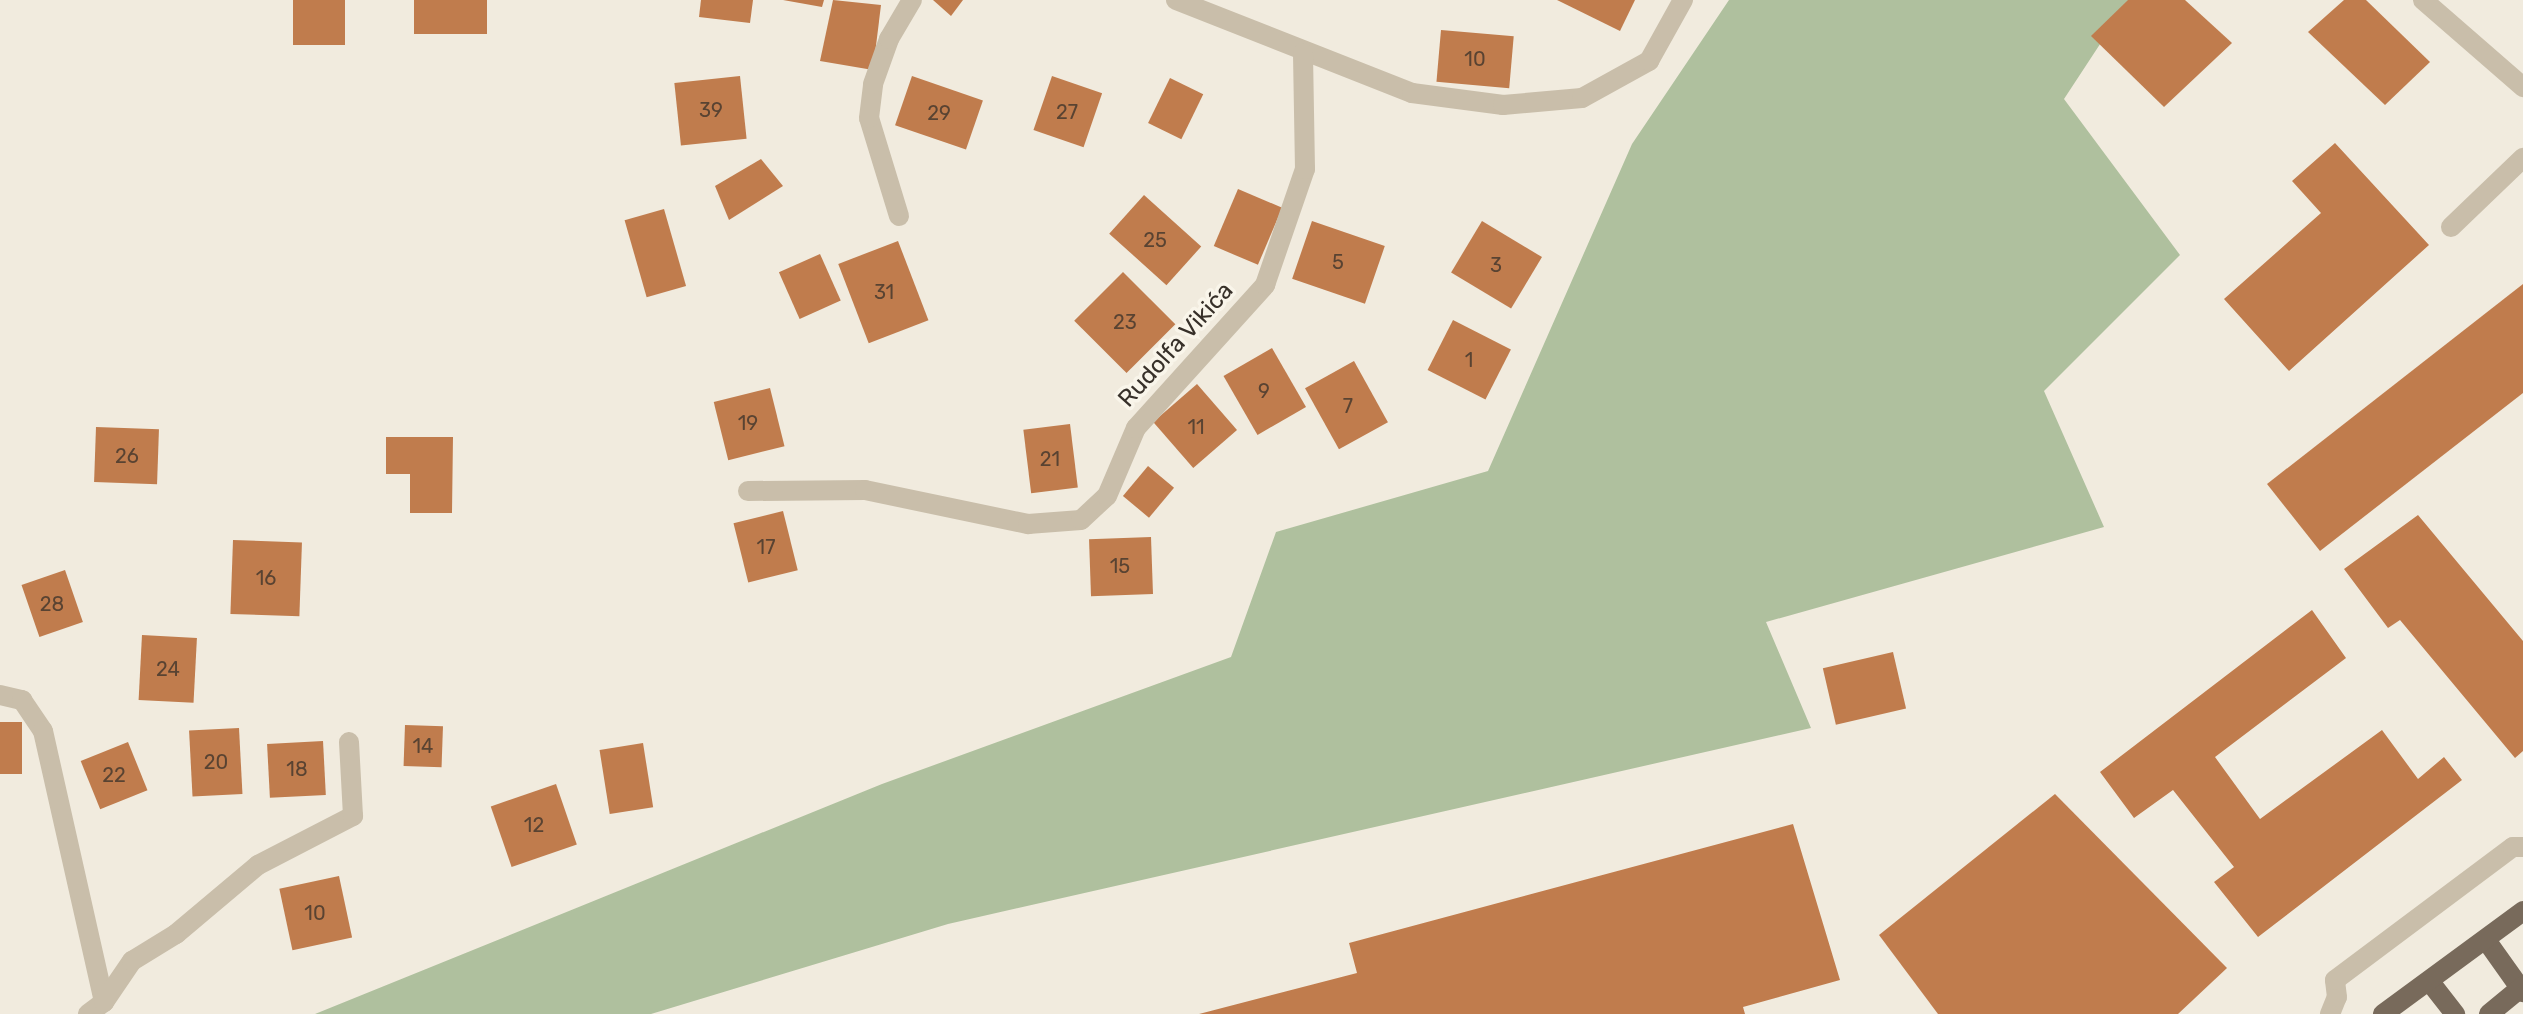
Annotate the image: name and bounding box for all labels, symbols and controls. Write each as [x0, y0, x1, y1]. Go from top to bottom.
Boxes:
house number: 10 [1464, 47, 1486, 71]
house number: 39 [699, 98, 723, 122]
house number: 27 [1056, 100, 1078, 124]
house number: 29 [927, 101, 951, 125]
house number: 25 [1143, 228, 1167, 252]
house number: 5 [1332, 250, 1344, 274]
house number: 3 [1490, 253, 1502, 277]
street label: Rudolfa Vikića [1112, 277, 1240, 413]
house number: 31 [874, 280, 894, 304]
house number: 23 [1113, 310, 1137, 334]
house number: 1 [1465, 348, 1473, 372]
house number: 9 [1258, 379, 1270, 403]
house number: 7 [1343, 394, 1353, 418]
house number: 19 [738, 411, 758, 435]
house number: 11 [1187, 415, 1205, 439]
house number: 26 [115, 444, 139, 468]
house number: 21 [1040, 447, 1060, 471]
house number: 17 [757, 535, 775, 559]
house number: 15 [1110, 554, 1130, 578]
house number: 16 [256, 566, 276, 590]
house number: 28 [40, 592, 64, 616]
house number: 24 [156, 657, 180, 681]
house number: 14 [413, 734, 433, 758]
house number: 20 [204, 750, 228, 774]
house number: 18 [286, 757, 308, 781]
house number: 22 [102, 763, 126, 787]
house number: 12 [524, 813, 544, 837]
house number: 10 [304, 901, 326, 925]

